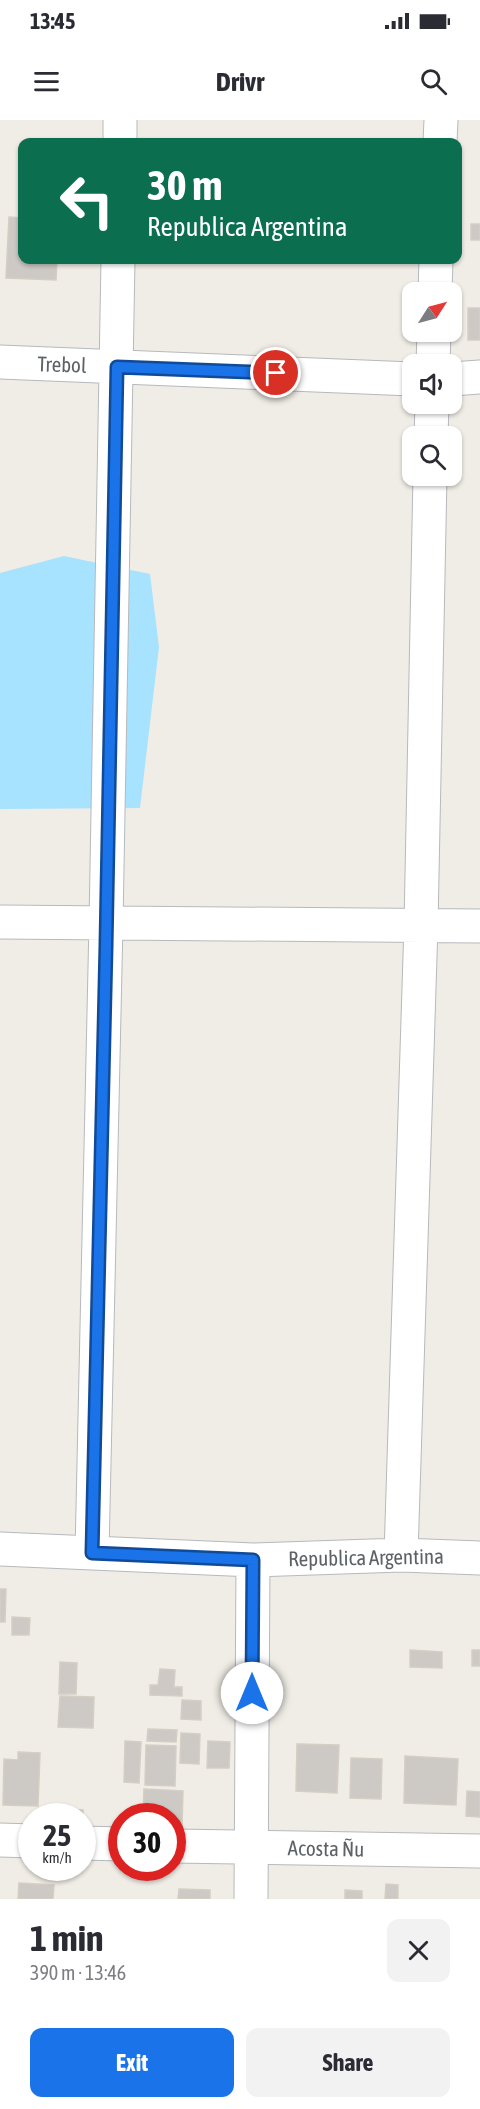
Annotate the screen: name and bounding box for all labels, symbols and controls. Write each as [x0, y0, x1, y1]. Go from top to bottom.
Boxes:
text: 13:45 [30, 8, 75, 34]
icon: menu [30, 65, 63, 98]
icon: search [417, 65, 450, 98]
text: Drivr [216, 66, 264, 97]
text: 30 m [147, 161, 222, 209]
icon: left [48, 162, 126, 240]
text: Republica Argentina [147, 211, 347, 242]
north arrow [402, 282, 462, 342]
map controls [402, 282, 462, 486]
pin [250, 347, 301, 398]
street label: Trebol [37, 351, 87, 377]
button: sound [402, 354, 462, 414]
icon: arrive [259, 356, 292, 389]
button: search [402, 426, 462, 486]
street label: Republica Argentina [288, 1544, 444, 1570]
position arrow [220, 1661, 284, 1725]
speed limit sign: 30 [108, 1803, 186, 1881]
text: 25 [43, 1818, 71, 1852]
street label: Acosta Ñu [288, 1835, 365, 1861]
text: km/h [42, 1849, 72, 1866]
text: 1 min [30, 1917, 104, 1959]
button: close [387, 1919, 450, 1982]
text: 390 m · 13:46 [30, 1961, 126, 1984]
button: Exit [30, 2028, 234, 2097]
button: Share [246, 2028, 450, 2097]

